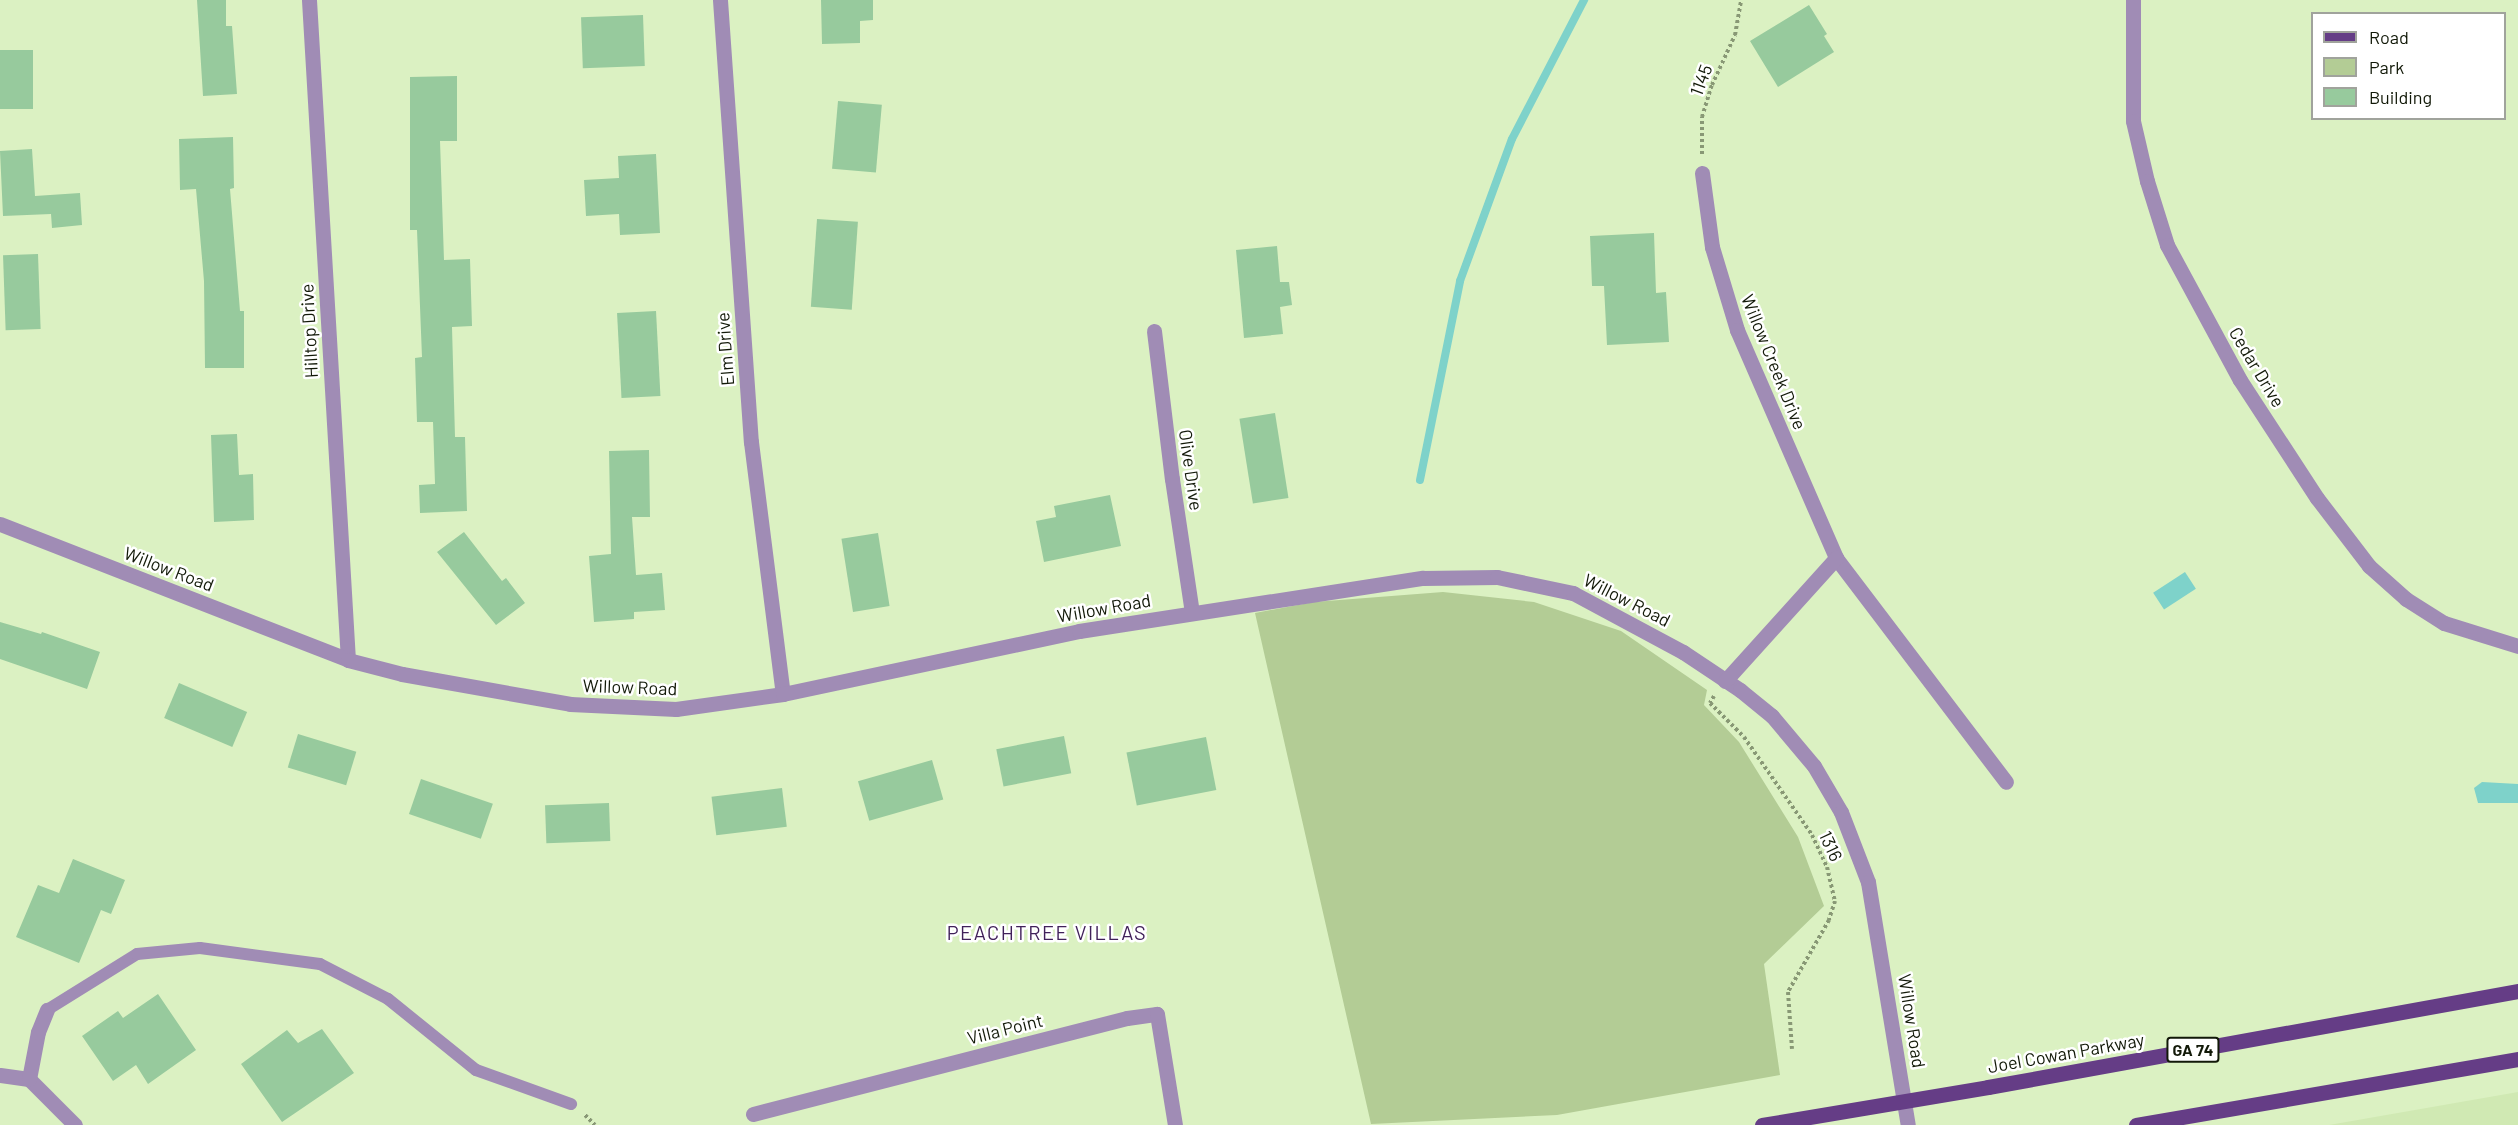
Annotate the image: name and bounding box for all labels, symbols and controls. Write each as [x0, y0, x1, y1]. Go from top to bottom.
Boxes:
legend [2311, 12, 2506, 120]
text: Road [2369, 26, 2409, 48]
text: Park [2369, 56, 2404, 78]
street label: 1145 [1685, 61, 1717, 99]
text: Building [2369, 86, 2432, 108]
street label: Hilltop Drive [296, 283, 322, 379]
street label: Willow Creek Drive [1737, 291, 1811, 433]
street label: Elm Drive [712, 312, 738, 386]
street label: Cedar Drive [2225, 323, 2289, 411]
street label: Olive Drive [1175, 428, 1207, 512]
street label: Willow Road [121, 542, 217, 596]
street label: Willow Road [1580, 569, 1674, 631]
street label: Willow Road [1056, 589, 1152, 627]
street label: Willow Road [582, 675, 678, 699]
street label: 1316 [1815, 827, 1847, 865]
district label: PEACHTREE VILLAS [947, 920, 1147, 944]
street label: Willow Road [1894, 973, 1930, 1069]
street label: Villa Point [965, 1009, 1045, 1049]
street label: Joel Cowan Parkway [1986, 1029, 2146, 1077]
road number: GA 74 [2166, 1037, 2220, 1063]

